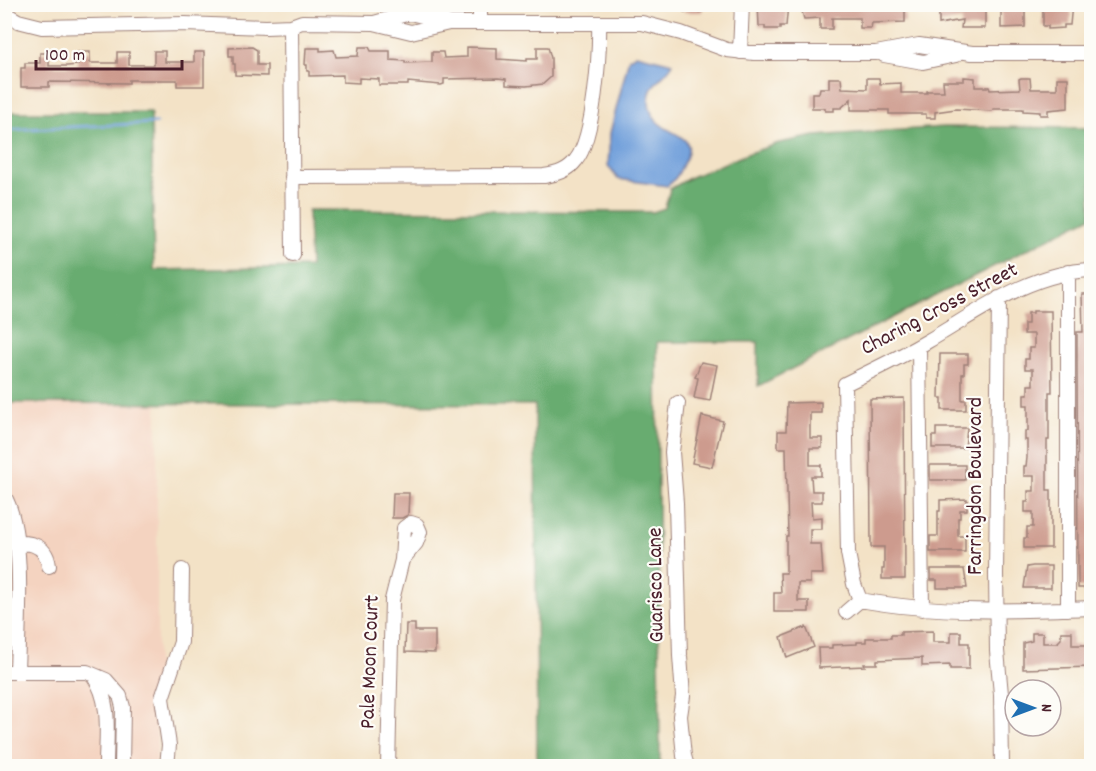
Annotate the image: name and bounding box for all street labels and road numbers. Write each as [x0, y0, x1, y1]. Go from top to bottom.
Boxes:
street label: Charing Cross Street [856, 255, 1024, 365]
street label: Farringdon Boulevard [961, 397, 992, 575]
street label: Guarisco Lane [640, 527, 674, 643]
street label: Pale Moon Court [353, 594, 389, 730]

